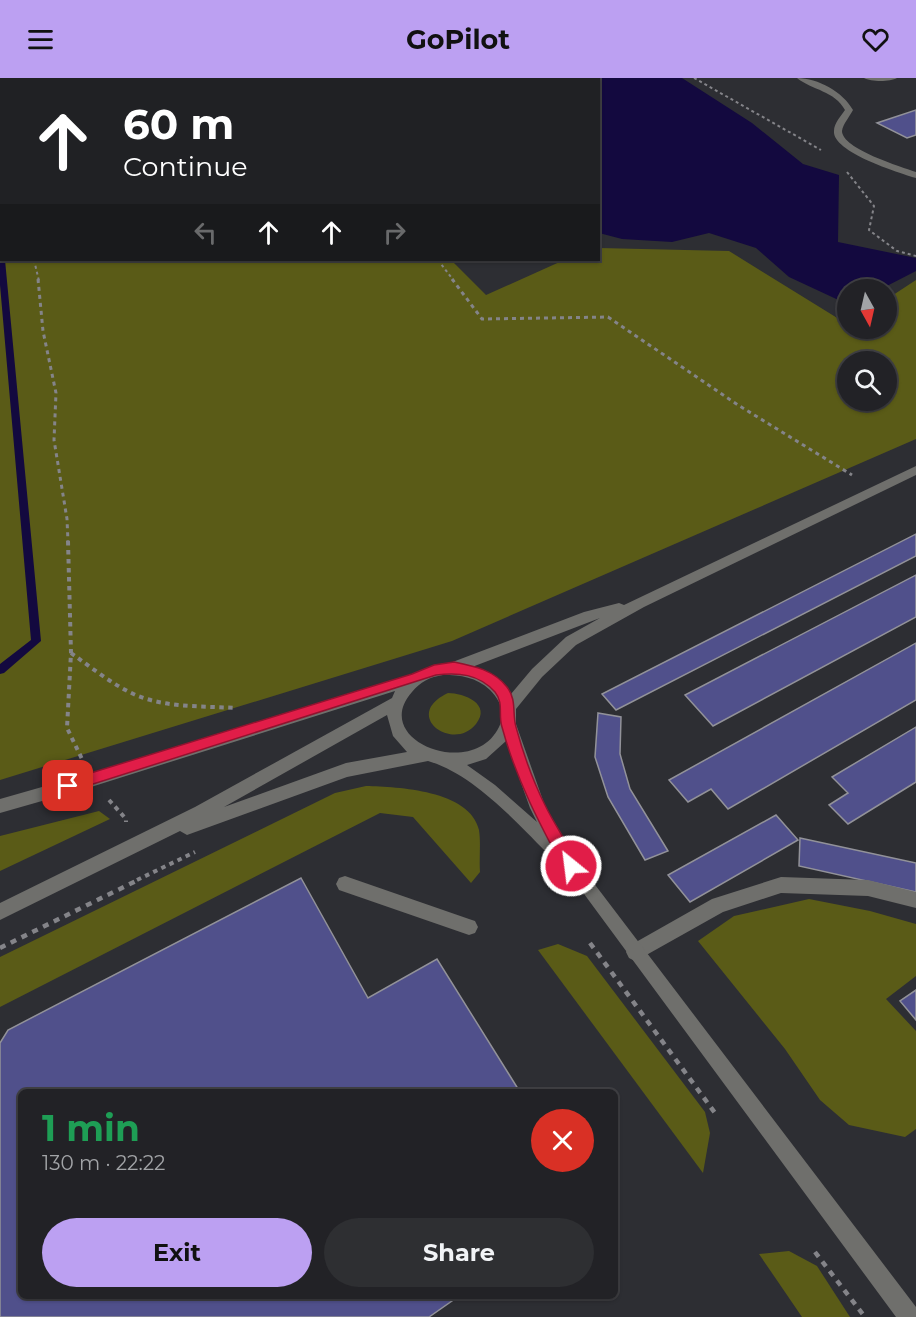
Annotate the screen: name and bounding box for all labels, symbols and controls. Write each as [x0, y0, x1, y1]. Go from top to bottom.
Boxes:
icon: menu [24, 23, 57, 56]
text: GoPilot [406, 23, 510, 56]
icon: heart [859, 23, 892, 56]
text: 60 m [123, 98, 234, 150]
icon: ahead [24, 102, 102, 180]
text: Continue [123, 150, 248, 183]
icon: left [189, 216, 222, 249]
icon: ahead [252, 216, 285, 249]
icon: ahead [315, 216, 348, 249]
icon: right [378, 216, 411, 249]
north arrow [837, 279, 897, 339]
map controls [837, 279, 897, 411]
button: search [837, 351, 897, 411]
pin [42, 760, 93, 811]
icon: arrive [51, 769, 84, 802]
position arrow [539, 834, 603, 898]
text: 1 min [42, 1106, 140, 1150]
button: close [531, 1109, 594, 1172]
text: 130 m · 22:22 [42, 1151, 165, 1175]
button: Exit [42, 1218, 312, 1287]
button: Share [324, 1218, 594, 1287]

